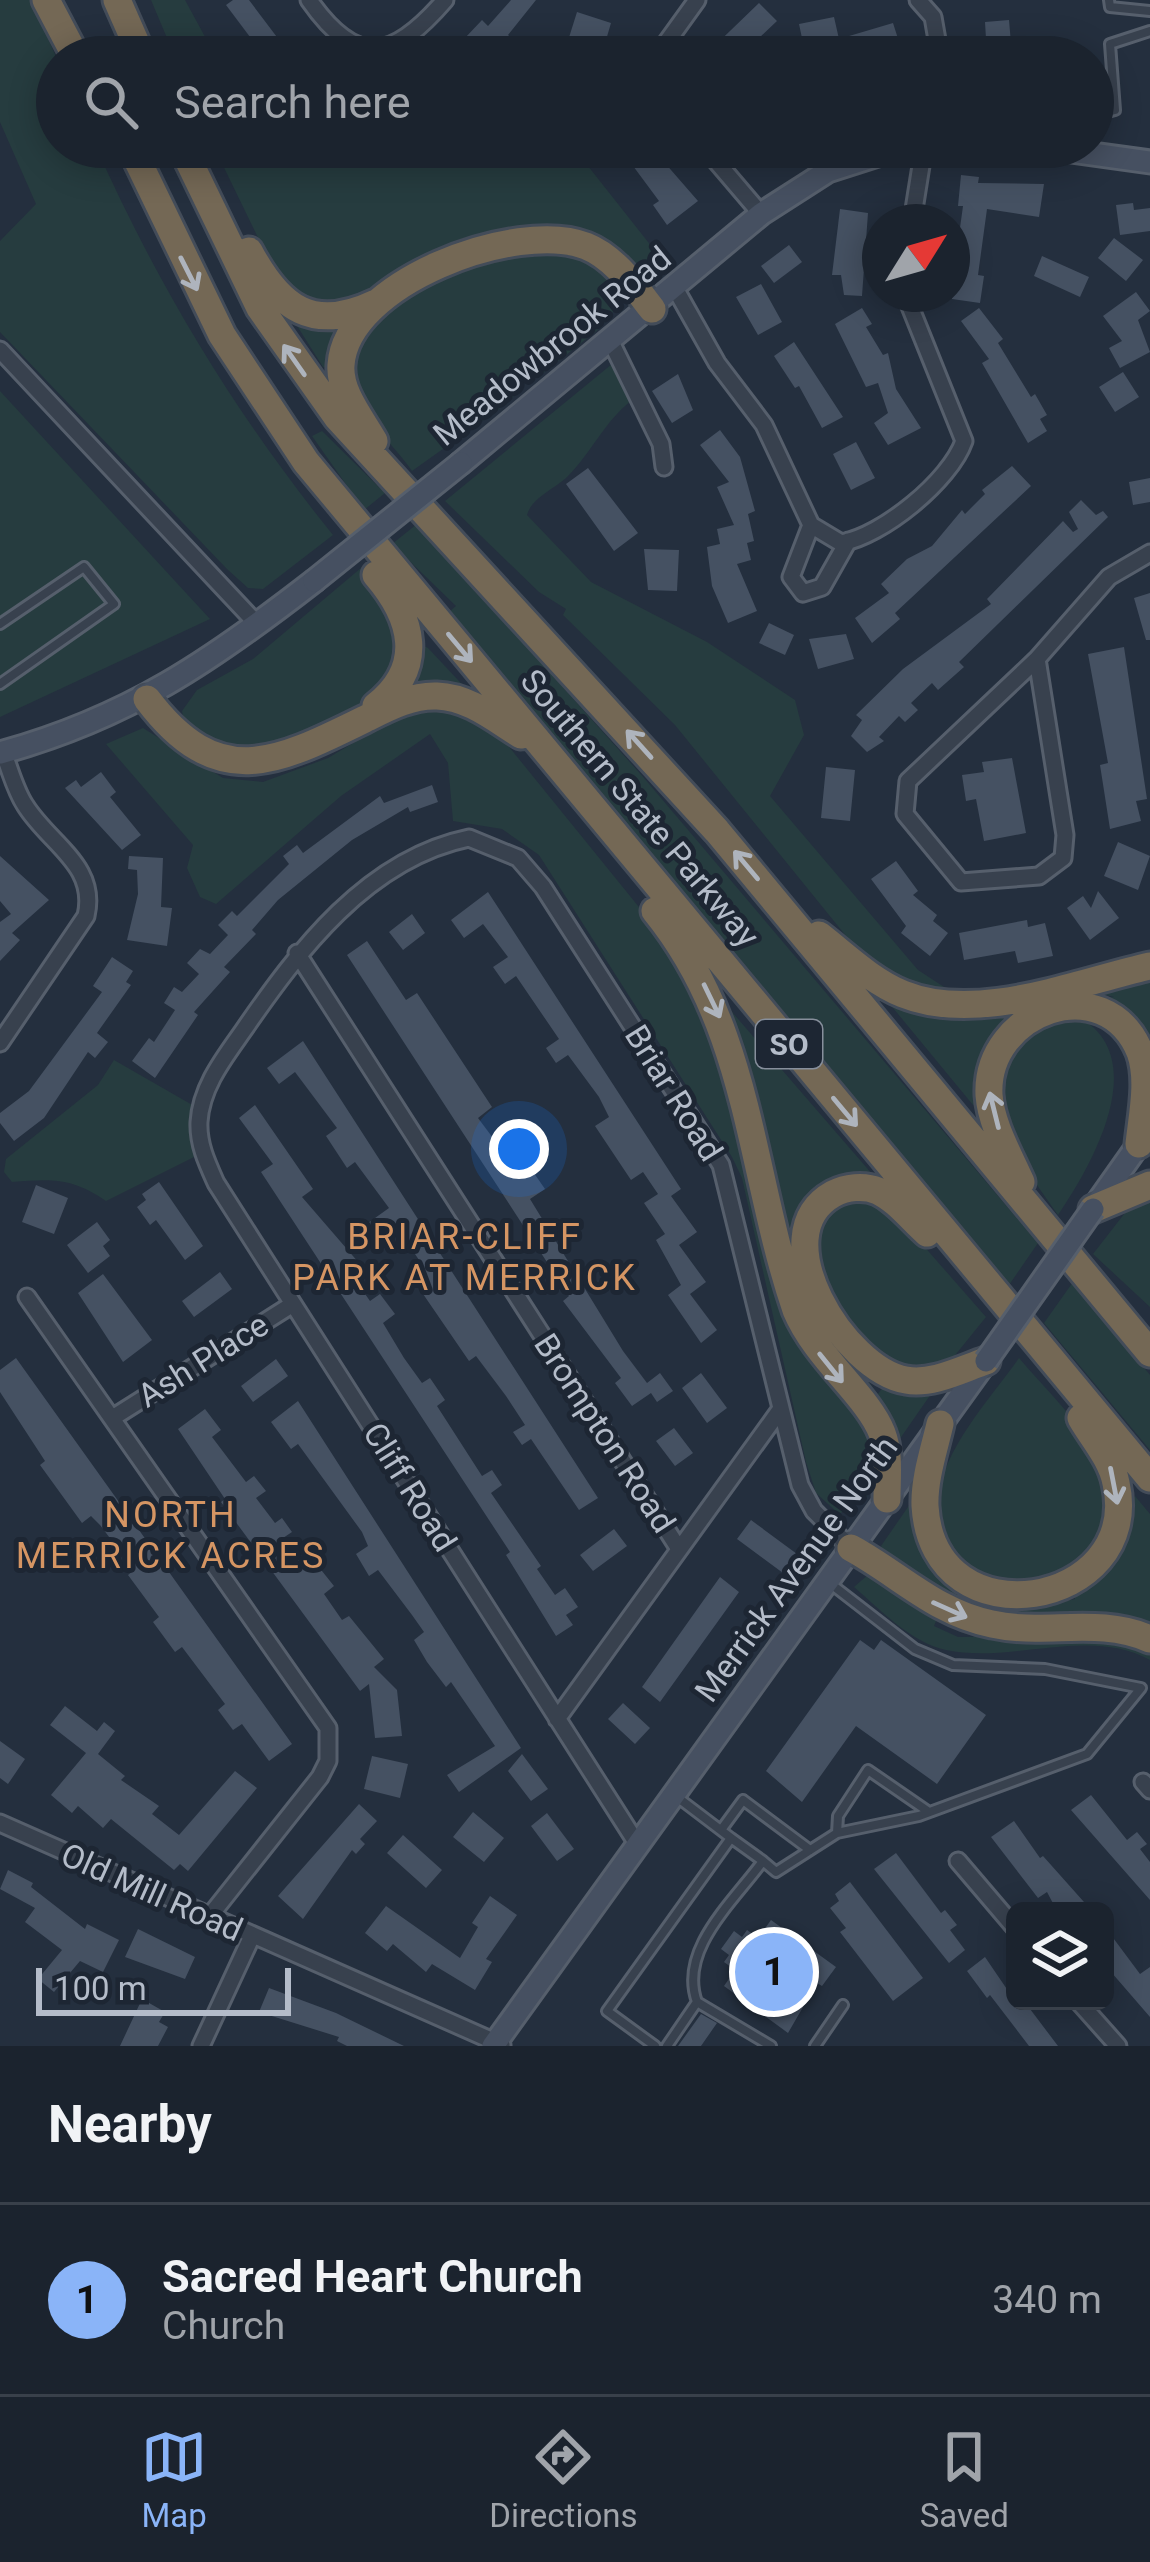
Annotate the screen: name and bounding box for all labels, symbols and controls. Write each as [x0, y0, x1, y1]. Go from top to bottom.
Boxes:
search box [36, 36, 1114, 168]
icon: search [78, 69, 144, 135]
text: Search here [174, 76, 411, 129]
north arrow [862, 204, 970, 312]
street label: Meadowbrook Road [425, 238, 679, 454]
one-way arrow [179, 256, 202, 291]
one-way arrow [282, 344, 307, 377]
one-way arrow [445, 632, 473, 663]
street label: Southern State Parkway [513, 661, 768, 955]
one-way arrow [626, 730, 653, 760]
one-way arrow [732, 850, 760, 881]
one-way arrow [702, 982, 724, 1018]
street label: Briar Road [617, 1018, 731, 1168]
road number: SO [756, 1020, 822, 1068]
one-way arrow [982, 1092, 1004, 1130]
one-way arrow [831, 1096, 859, 1127]
your location [489, 1119, 549, 1179]
district label: BRIAR-CLIFF PARK AT MERRICK [292, 1216, 638, 1299]
street label: Ash Place [131, 1305, 275, 1415]
street label: Brompton Road [526, 1326, 684, 1540]
one-way arrow [817, 1352, 844, 1384]
street label: Cliff Road [355, 1415, 465, 1559]
street label: Merrick Avenue North [687, 1429, 905, 1709]
one-way arrow [1104, 1465, 1126, 1504]
district label: NORTH MERRICK ACRES [16, 1494, 326, 1577]
one-way arrow [931, 1600, 967, 1622]
street label: Old Mill Road [55, 1835, 249, 1949]
map controls [1006, 1902, 1114, 2010]
button: layers [1006, 1902, 1114, 2010]
pin: 1 [735, 1927, 813, 2017]
scale bar [36, 1962, 291, 2015]
text: 100 m [54, 1969, 147, 2008]
text: Nearby [48, 2095, 212, 2154]
text: Sacred Heart Church [162, 2250, 583, 2303]
text: 1 [76, 2277, 98, 2323]
text: 340 m [992, 2277, 1102, 2323]
text: Church [162, 2303, 285, 2349]
tab: Map [141, 2424, 207, 2535]
tab: Directions [489, 2424, 638, 2535]
tab: Saved [920, 2424, 1009, 2535]

